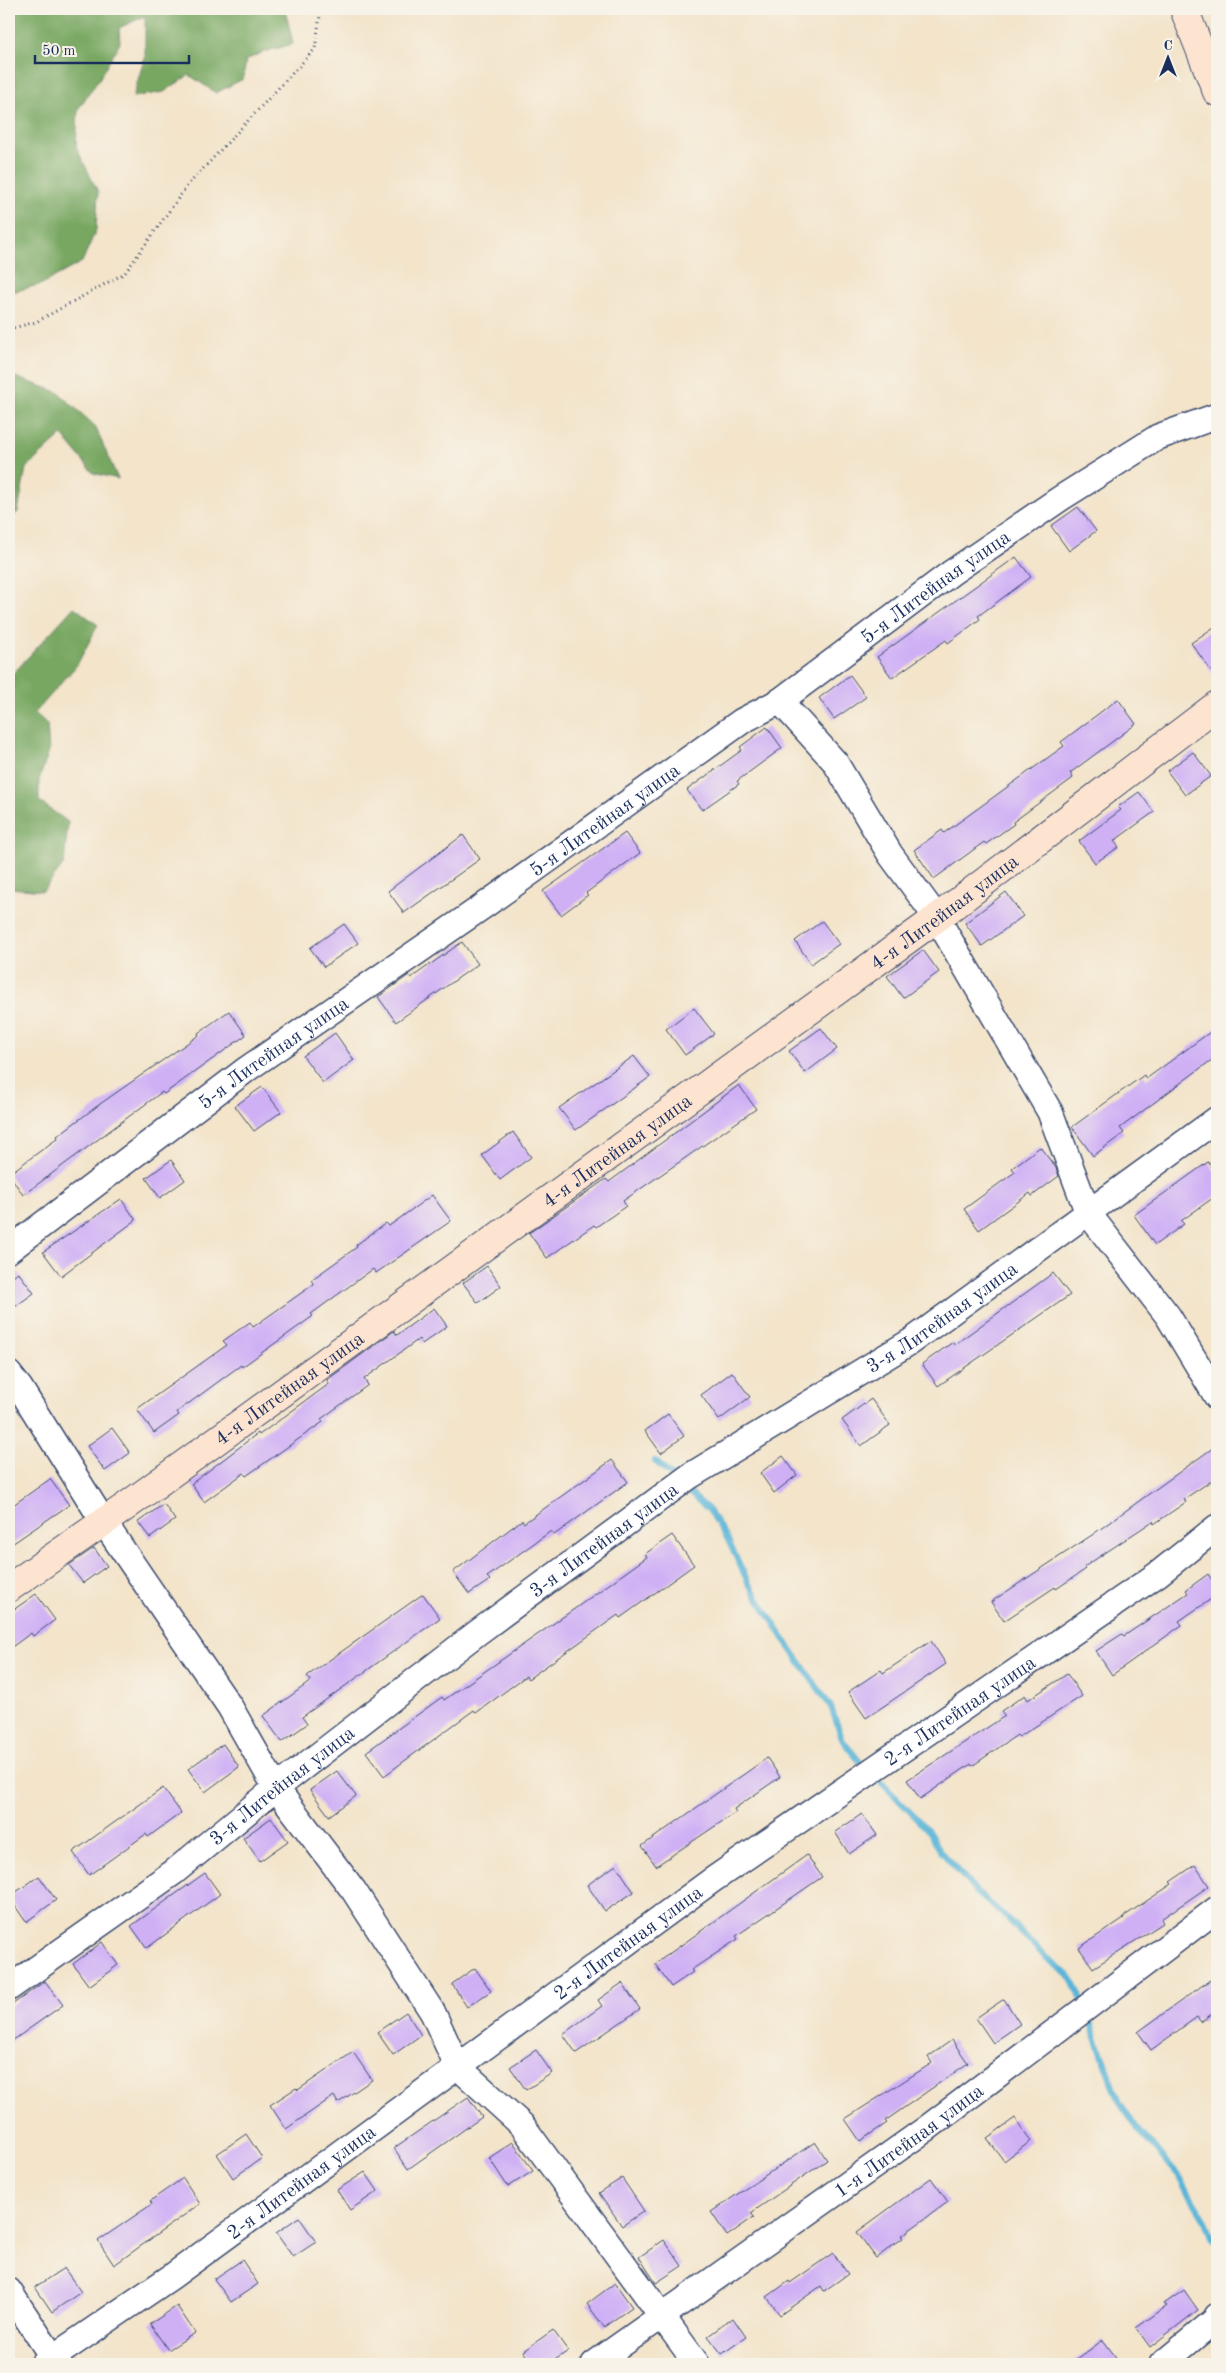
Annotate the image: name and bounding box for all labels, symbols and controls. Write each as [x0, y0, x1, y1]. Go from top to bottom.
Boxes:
scale bar [35, 32, 189, 64]
north arrow [1144, 32, 1194, 82]
text: С [1163, 39, 1173, 53]
text: 50 m [42, 44, 76, 59]
street label: 5-я Литейная улица [858, 528, 1015, 649]
street label: 5-я Литейная улица [527, 761, 684, 881]
street label: 4-я Литейная улица [868, 852, 1023, 975]
street label: 5-я Литейная улица [196, 994, 353, 1114]
street label: 4-я Литейная улица [540, 1091, 696, 1213]
street label: 3-я Литейная улица [864, 1259, 1022, 1378]
street label: 4-я Литейная улица [212, 1329, 368, 1450]
street label: 3-я Литейная улица [527, 1480, 683, 1602]
street label: 2-я Литейная улица [881, 1653, 1040, 1771]
street label: 3-я Литейная улица [207, 1723, 359, 1850]
street label: 2-я Литейная улица [551, 1883, 707, 2005]
street label: 1-я Литейная улица [831, 2081, 988, 2202]
street label: 2-я Литейная улица [224, 2122, 380, 2244]

